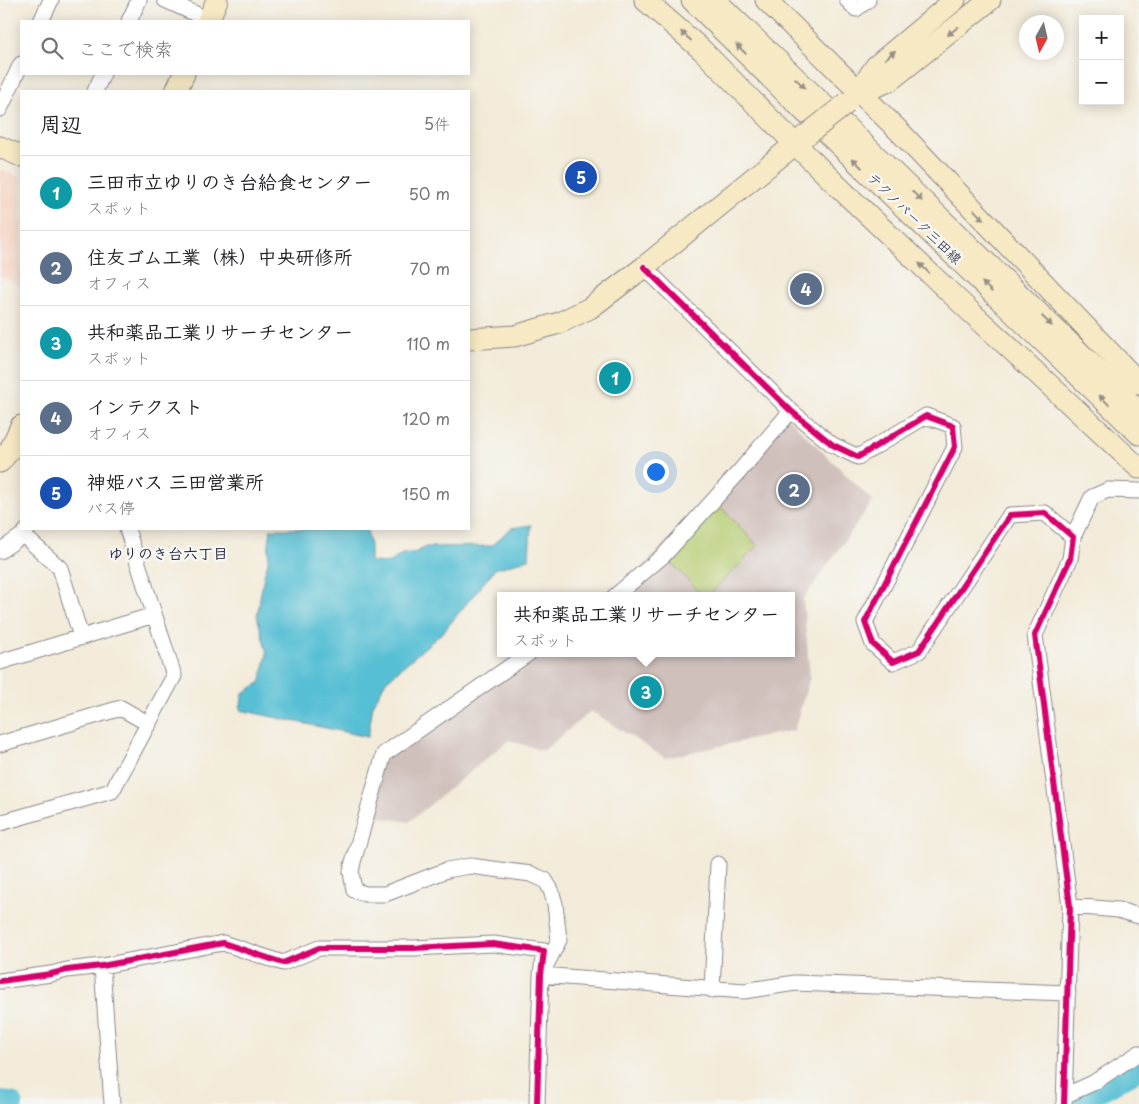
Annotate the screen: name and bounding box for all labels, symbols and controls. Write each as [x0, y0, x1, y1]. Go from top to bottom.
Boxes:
north arrow [1019, 15, 1064, 60]
map controls [1079, 15, 1124, 105]
button: + [1079, 15, 1124, 60]
search box [20, 20, 470, 75]
one-way arrow [946, 25, 959, 36]
one-way arrow [680, 31, 692, 42]
icon: search [38, 34, 66, 62]
text: ここで検索 [78, 34, 173, 62]
one-way arrow [735, 43, 747, 55]
one-way arrow [883, 49, 896, 60]
button: − [1079, 60, 1124, 105]
one-way arrow [794, 77, 806, 89]
text: 周辺 [40, 107, 82, 139]
text: 5件 [424, 111, 450, 135]
one-way arrow [851, 157, 863, 169]
pin: 5 [565, 158, 597, 196]
text: 三田市立ゆりのき台給食センター [87, 167, 372, 195]
street label: テクノパーク三田線 [863, 167, 967, 269]
text: 1 [52, 181, 60, 205]
text: 50 m [409, 181, 450, 205]
one-way arrow [911, 190, 923, 202]
text: スポット [87, 195, 151, 219]
one-way arrow [973, 209, 985, 221]
text: 住友ゴム工業（株）中央研修所 [87, 242, 353, 270]
text: 2 [50, 256, 62, 280]
text: 70 m [410, 256, 450, 280]
one-way arrow [918, 262, 930, 274]
text: オフィス [87, 270, 151, 294]
pin: 4 [790, 270, 822, 308]
one-way arrow [981, 281, 993, 293]
one-way arrow [1040, 315, 1052, 327]
text: 共和薬品工業リサーチセンター [87, 317, 353, 345]
text: 3 [51, 331, 61, 355]
text: 110 m [407, 331, 450, 355]
text: スポット [87, 345, 151, 369]
pin: 1 [599, 359, 631, 397]
text: インテクスト [87, 392, 203, 420]
one-way arrow [1098, 394, 1110, 406]
text: 4 [51, 406, 61, 430]
text: 120 m [403, 406, 450, 430]
text: オフィス [87, 420, 151, 444]
your location [643, 459, 669, 485]
text: 神姫バス 三田営業所 [87, 467, 264, 495]
pin: 2 [778, 471, 810, 509]
text: 5 [51, 481, 61, 505]
text: 150 m [402, 481, 450, 505]
text: バス停 [87, 495, 135, 519]
district label: ゆりのき台六丁目 [108, 541, 228, 564]
popup [497, 592, 795, 657]
text: 共和薬品工業リサーチセンター [513, 599, 779, 627]
text: スポット [513, 627, 577, 651]
pin: 3 [630, 673, 662, 711]

